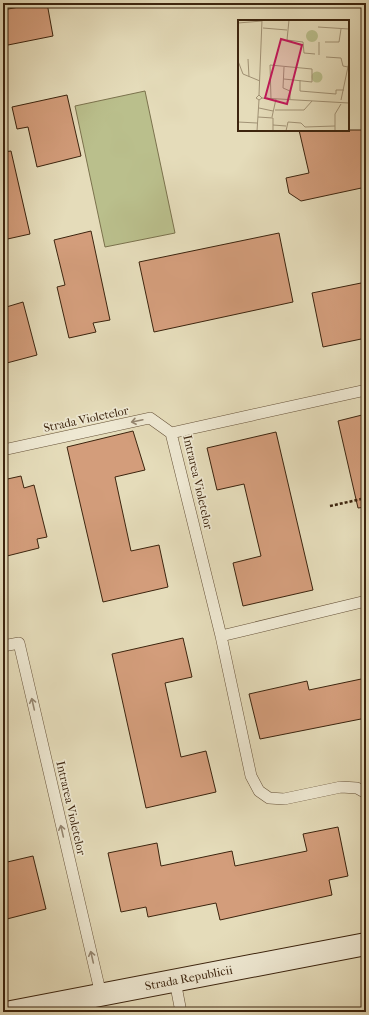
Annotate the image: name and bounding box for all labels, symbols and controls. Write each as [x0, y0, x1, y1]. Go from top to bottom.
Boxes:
inset map [238, 20, 349, 131]
street label: Strada Violetelor [42, 403, 131, 435]
one-way arrow [131, 417, 144, 425]
street label: Intrarea Violetelor [180, 433, 216, 531]
one-way arrow [29, 698, 37, 711]
street label: Intrarea Violetelor [53, 759, 89, 857]
one-way arrow [58, 824, 66, 837]
one-way arrow [87, 951, 95, 964]
street label: Strada Republicii [144, 963, 234, 993]

